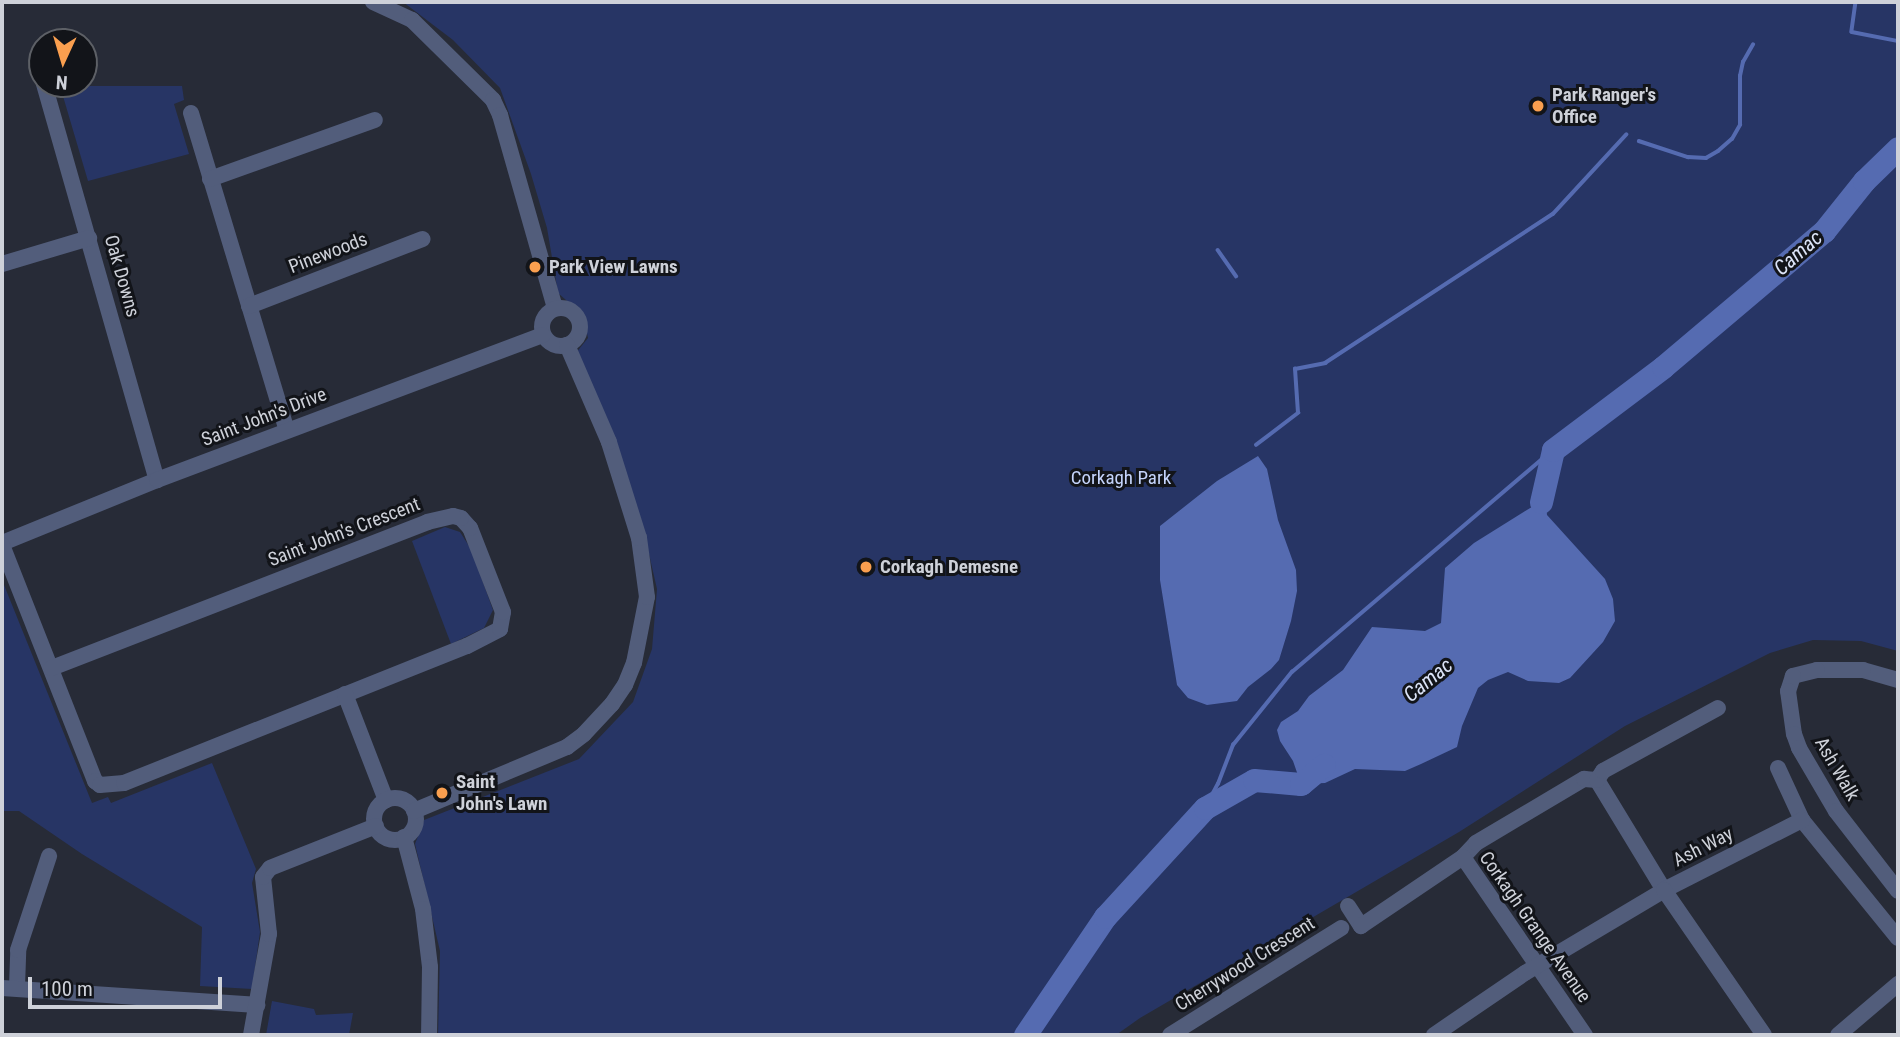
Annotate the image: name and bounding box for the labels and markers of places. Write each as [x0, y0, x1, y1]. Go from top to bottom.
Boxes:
place label: Park Ranger's Office [1552, 84, 1656, 128]
marker: Park Ranger's Office [1530, 98, 1546, 114]
place label: Park View Lawns [549, 256, 678, 278]
marker: Park View Lawns [527, 259, 543, 275]
place label: Corkagh Demesne [880, 556, 1018, 578]
marker: Corkagh Demesne [858, 559, 874, 575]
place label: Saint John's Lawn [456, 771, 547, 815]
marker: Saint John's Lawn [434, 785, 450, 801]

